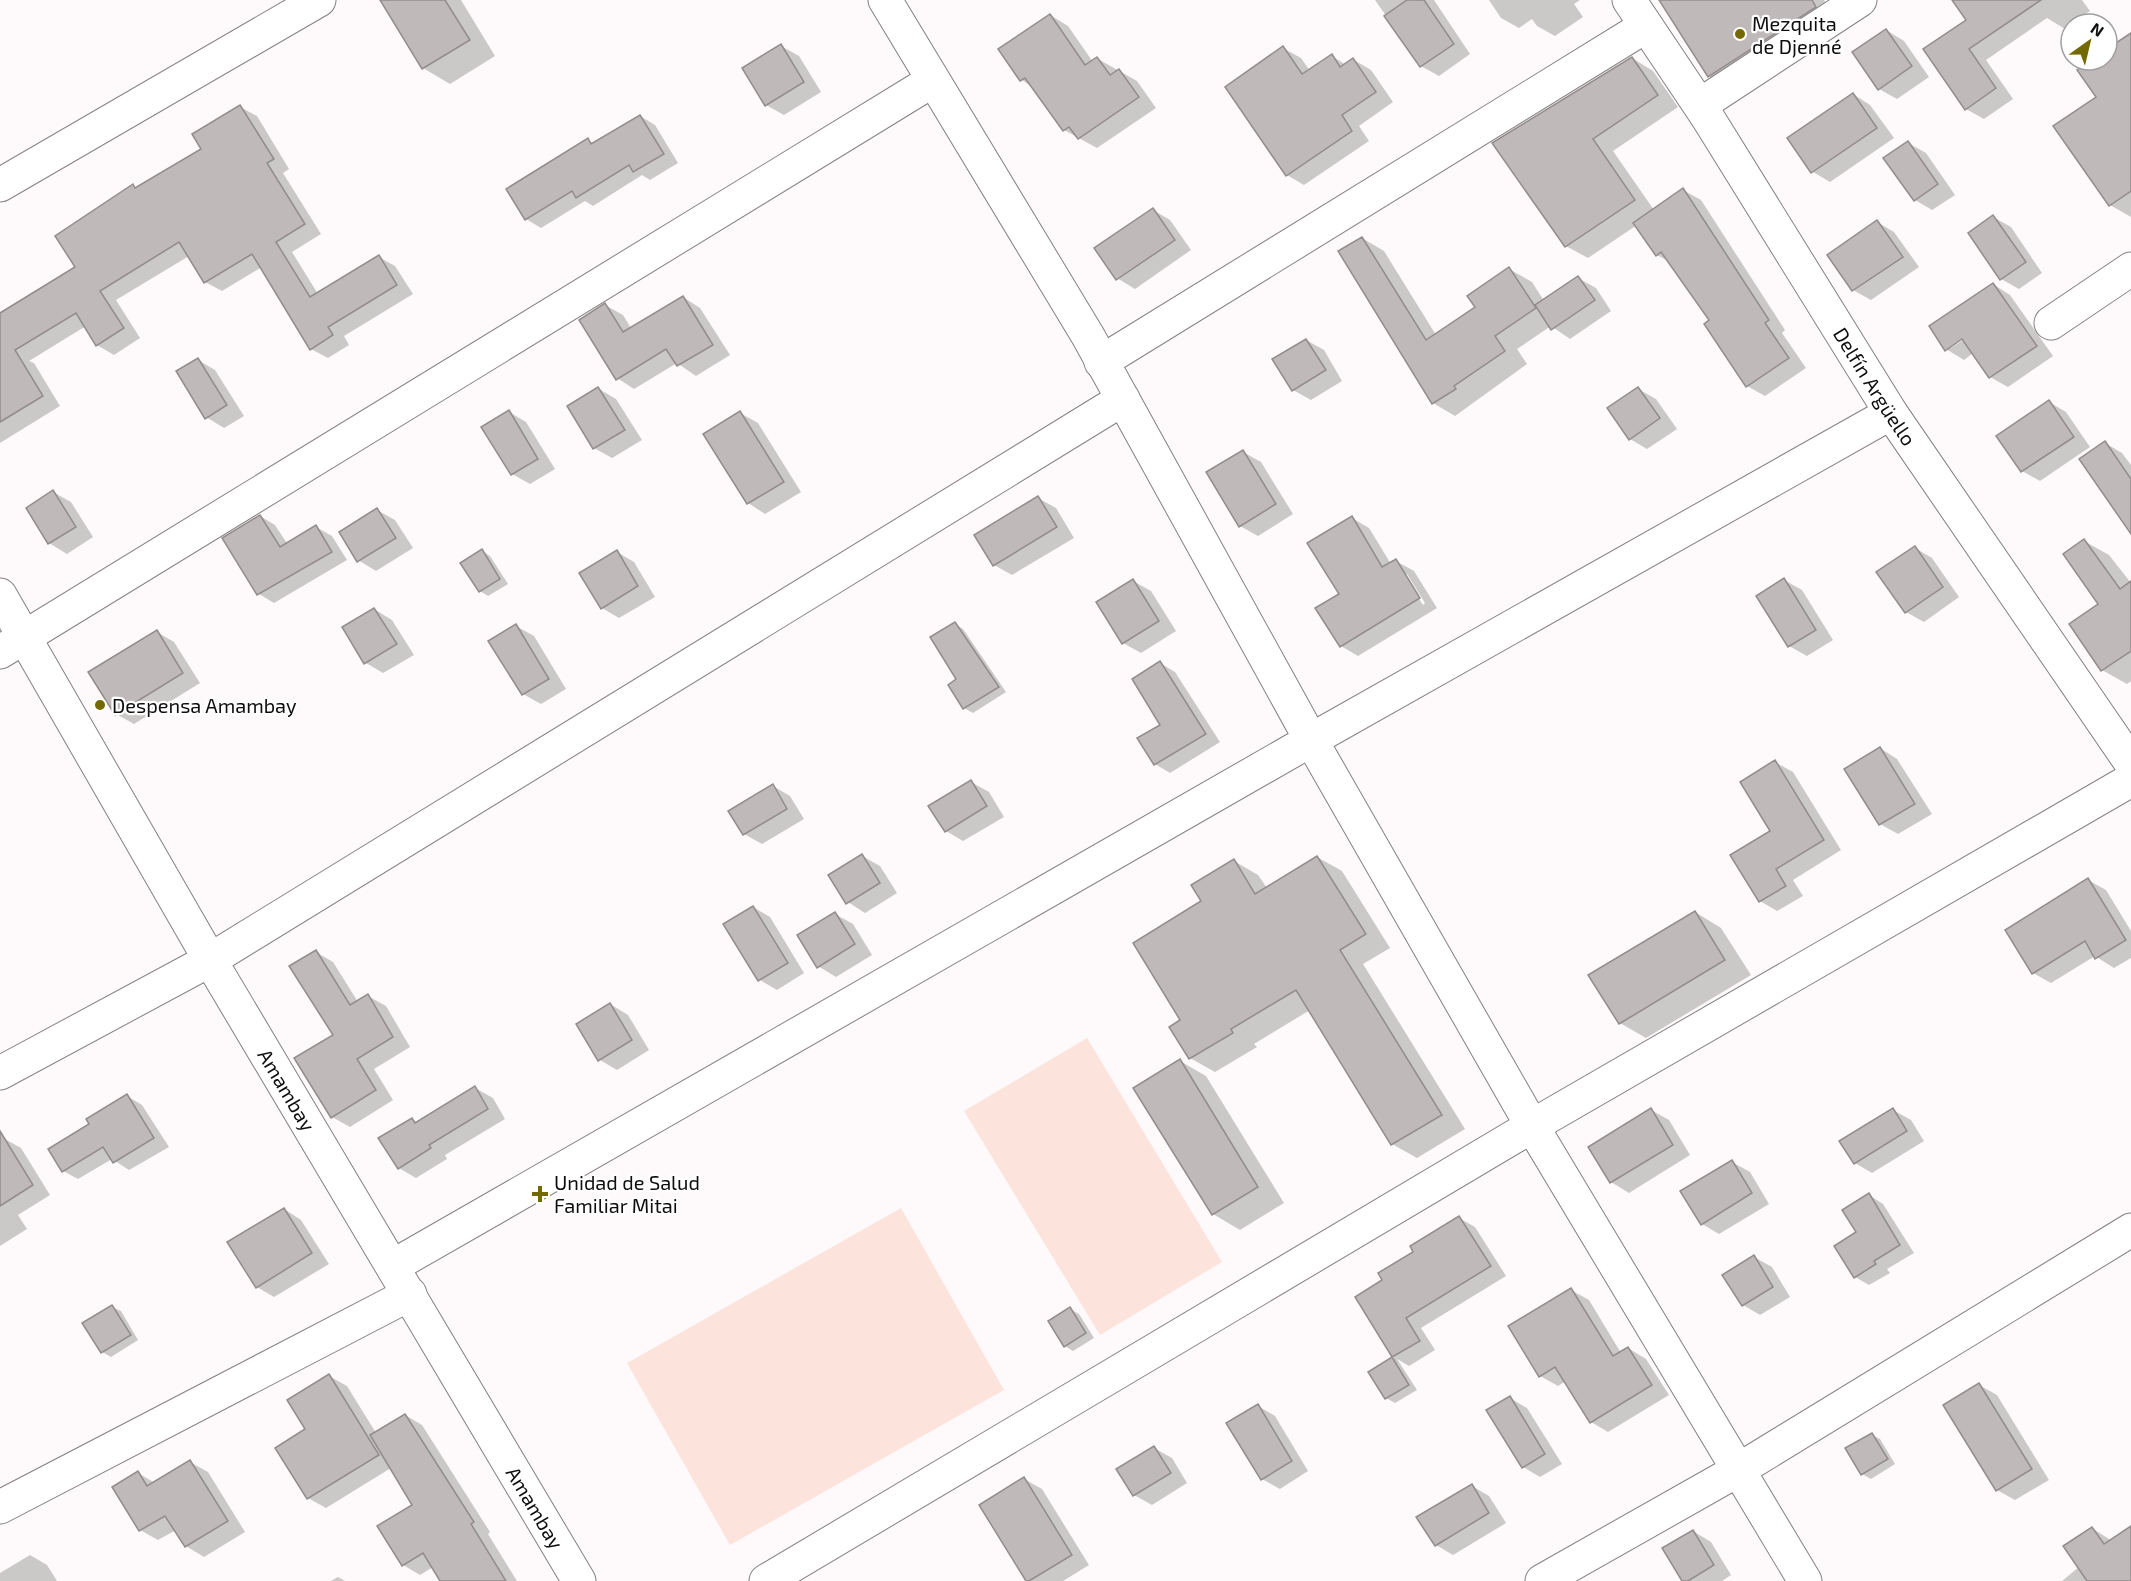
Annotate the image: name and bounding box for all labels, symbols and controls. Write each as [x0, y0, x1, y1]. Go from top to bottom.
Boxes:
place label: Mezquita de Djenné [1752, 11, 1842, 58]
north arrow [2059, 12, 2119, 72]
text: N [2088, 18, 2108, 40]
marker: Mezquita de Djenné [1733, 27, 1747, 41]
street label: Delfín Argüello [1829, 323, 1921, 450]
place label: Despensa Amambay [112, 693, 297, 717]
marker: Despensa Amambay [93, 698, 107, 712]
street label: Amambay [253, 1044, 321, 1136]
place label: Unidad de Salud Familiar Mitai [554, 1170, 700, 1217]
marker: Unidad de Salud Familiar Mitai [531, 1185, 549, 1203]
street label: Amambay [502, 1462, 569, 1553]

